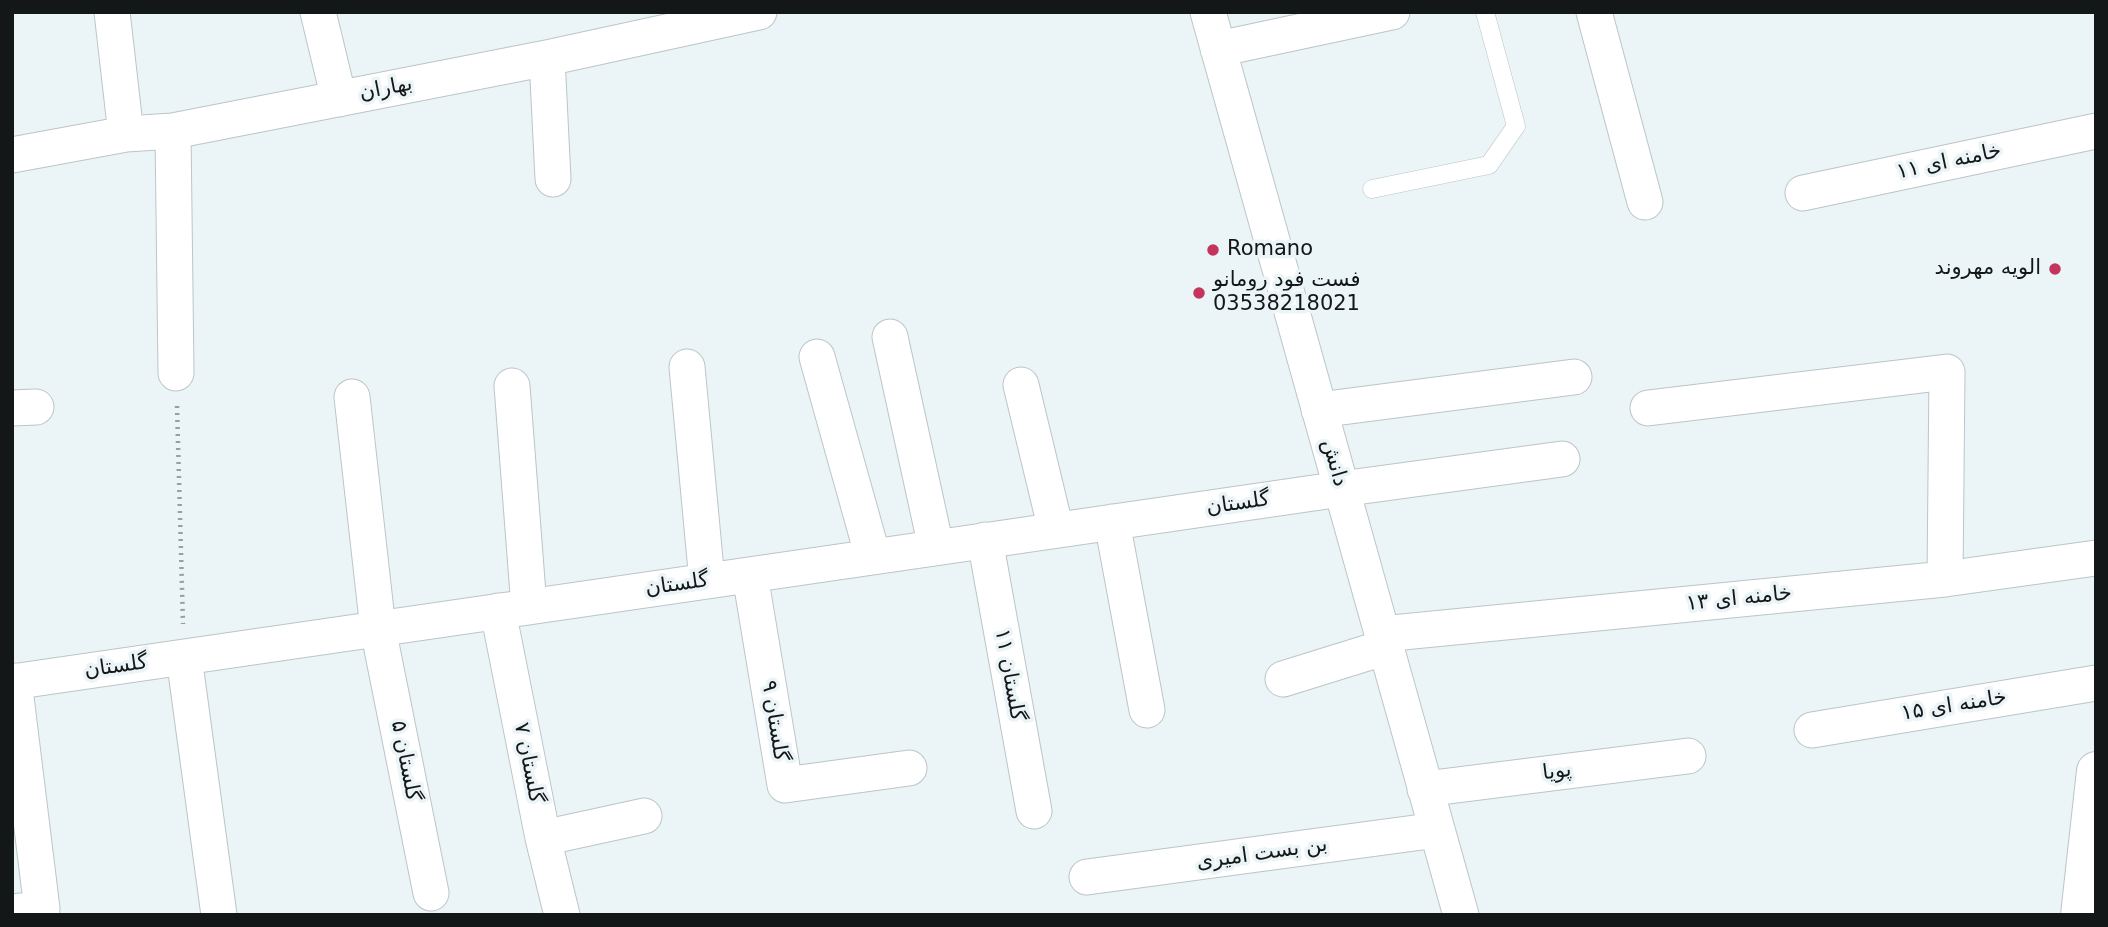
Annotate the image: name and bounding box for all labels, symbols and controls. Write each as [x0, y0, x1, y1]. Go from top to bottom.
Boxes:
street label: بهاران [357, 72, 415, 106]
street label: خامنه ای ۱۱ [1894, 139, 2004, 185]
place label: Romano [1227, 237, 1313, 263]
marker: Romano [1205, 242, 1221, 258]
place label: الویه مهروند [1935, 256, 2041, 282]
marker: الویه مهروند [2047, 261, 2063, 277]
place label: فست فود رومانو 03538218021 [1213, 268, 1361, 318]
marker: فست فود رومانو 03538218021 [1191, 285, 1207, 301]
street label: دانش [1315, 437, 1353, 489]
street label: گلستان [1205, 487, 1271, 521]
street label: گلستان [644, 568, 710, 602]
street label: خامنه ای ۱۳ [1685, 581, 1793, 617]
street label: گلستان ۱۱ [989, 627, 1029, 723]
street label: گلستان [83, 650, 149, 684]
street label: گلستان ۹ [755, 679, 793, 763]
street label: خامنه ای ۱۵ [1899, 685, 2009, 727]
street label: گلستان ۵ [385, 718, 425, 804]
street label: گلستان ۷ [508, 720, 548, 806]
street label: پویا [1541, 758, 1573, 786]
street label: بن بست امیری [1195, 832, 1329, 876]

